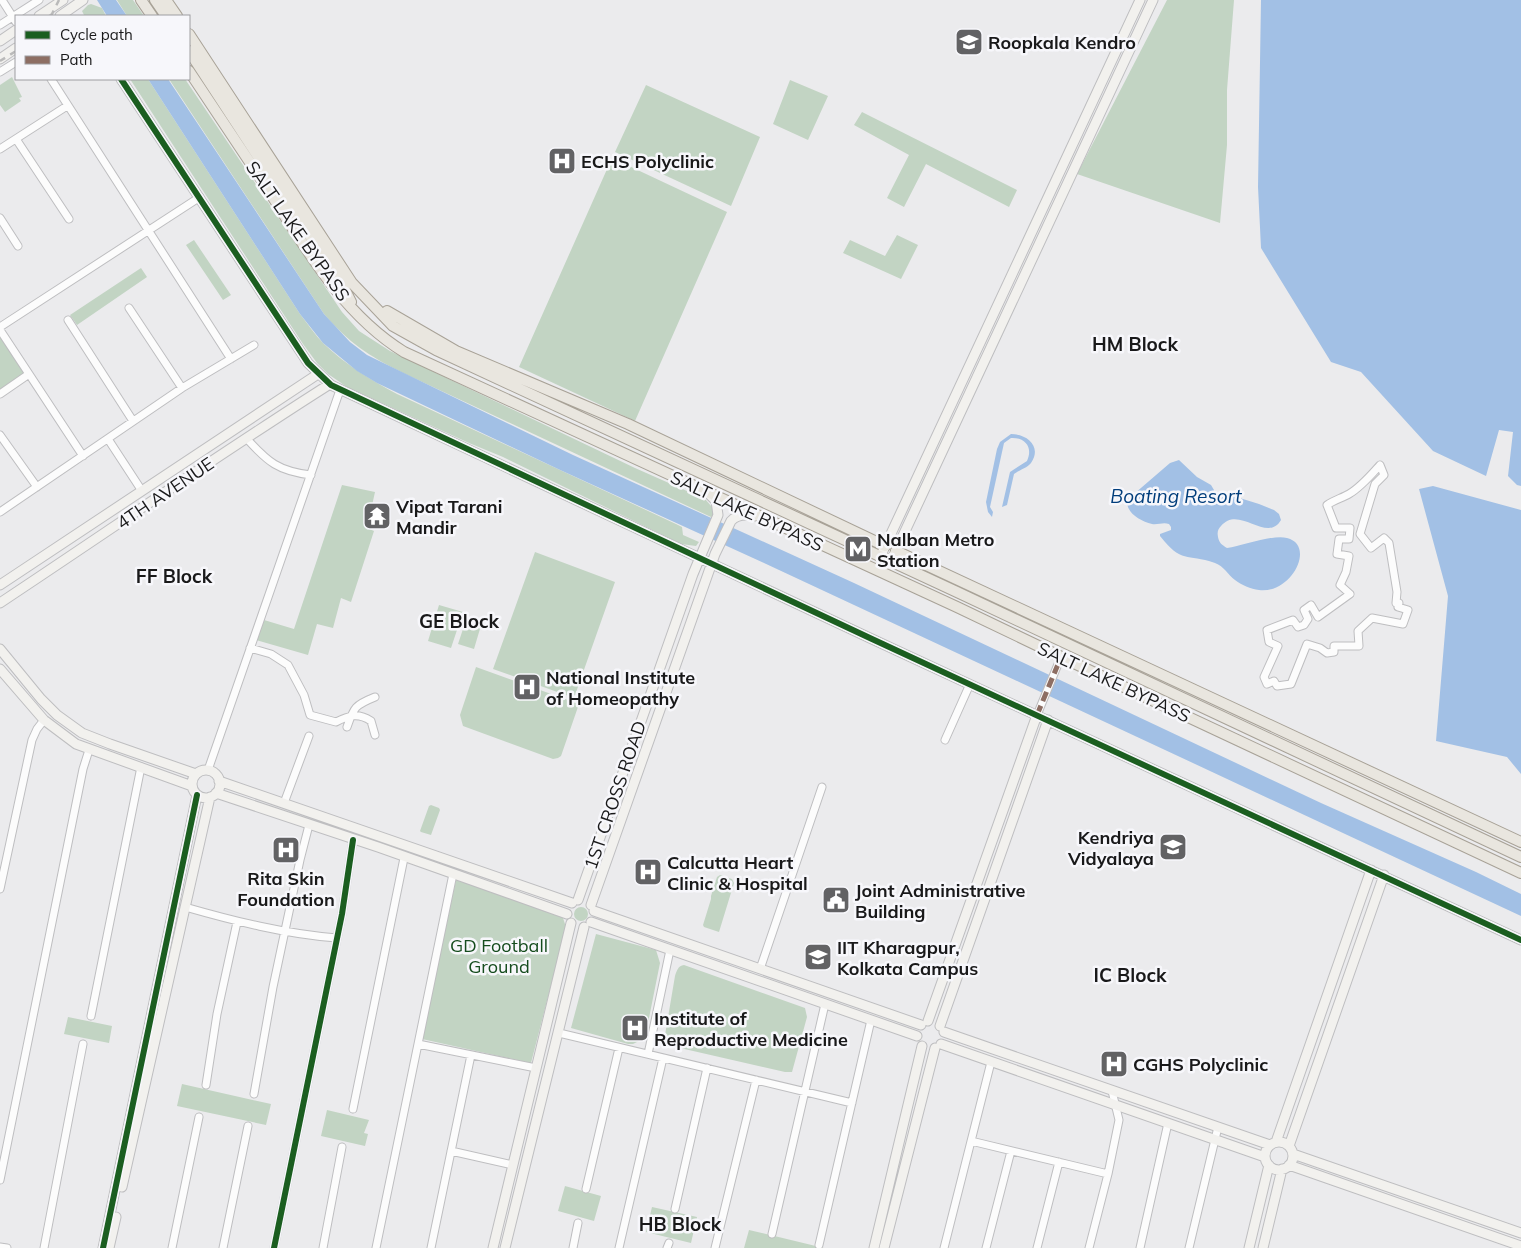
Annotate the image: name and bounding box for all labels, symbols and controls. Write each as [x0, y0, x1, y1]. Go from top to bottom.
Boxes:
legend [15, 15, 190, 80]
text: Cycle path [60, 25, 133, 44]
school or university icon: Roopkala Kendro [954, 27, 984, 57]
place label: Roopkala Kendro [988, 31, 1136, 54]
text: Path [60, 50, 92, 69]
hospital icon: ECHS Polyclinic [547, 146, 577, 176]
place label: ECHS Polyclinic [581, 150, 714, 173]
street label: SALT LAKE BYPASS [241, 156, 355, 306]
district label: HM Block [1092, 332, 1178, 356]
street label: 4TH AVENUE [112, 452, 218, 534]
street label: SALT LAKE BYPASS [667, 465, 827, 557]
water label: Boating Resort [1110, 484, 1243, 508]
place label: Vipat Tarani Mandir [395, 495, 502, 539]
temple icon: Vipat Tarani Mandir [362, 501, 392, 531]
place label: Nalban Metro Station [877, 528, 994, 572]
metro station icon: Nalban Metro Station [843, 534, 873, 564]
district label: FF Block [136, 564, 213, 588]
district label: GE Block [419, 609, 499, 633]
street label: SALT LAKE BYPASS [1034, 636, 1194, 728]
place label: National Institute of Homeopathy [546, 666, 695, 710]
hospital icon: National Institute of Homeopathy [512, 672, 542, 702]
street label: 1ST CROSS ROAD [579, 718, 651, 872]
place label: Kendriya Vidyalaya [1067, 826, 1154, 870]
school or university icon: Kendriya Vidyalaya [1158, 832, 1188, 862]
hospital icon: Rita Skin Foundation [271, 835, 301, 865]
place label: Calcutta Heart Clinic & Hospital [667, 851, 808, 895]
hospital icon: Calcutta Heart Clinic & Hospital [633, 857, 663, 887]
place label: Rita Skin Foundation [237, 867, 335, 911]
place label: Joint Administrative Building [855, 879, 1026, 923]
public building icon: Joint Administrative Building [821, 885, 851, 915]
park label: GD Football Ground [450, 934, 548, 978]
place label: IIT Kharagpur, Kolkata Campus [837, 936, 978, 980]
school or university icon: IIT Kharagpur, Kolkata Campus [803, 942, 833, 972]
district label: IC Block [1094, 963, 1167, 987]
place label: Institute of Reproductive Medicine [654, 1007, 848, 1051]
hospital icon: Institute of Reproductive Medicine [620, 1013, 650, 1043]
hospital icon: CGHS Polyclinic [1099, 1049, 1129, 1079]
place label: CGHS Polyclinic [1133, 1053, 1268, 1076]
district label: HB Block [639, 1212, 722, 1236]

